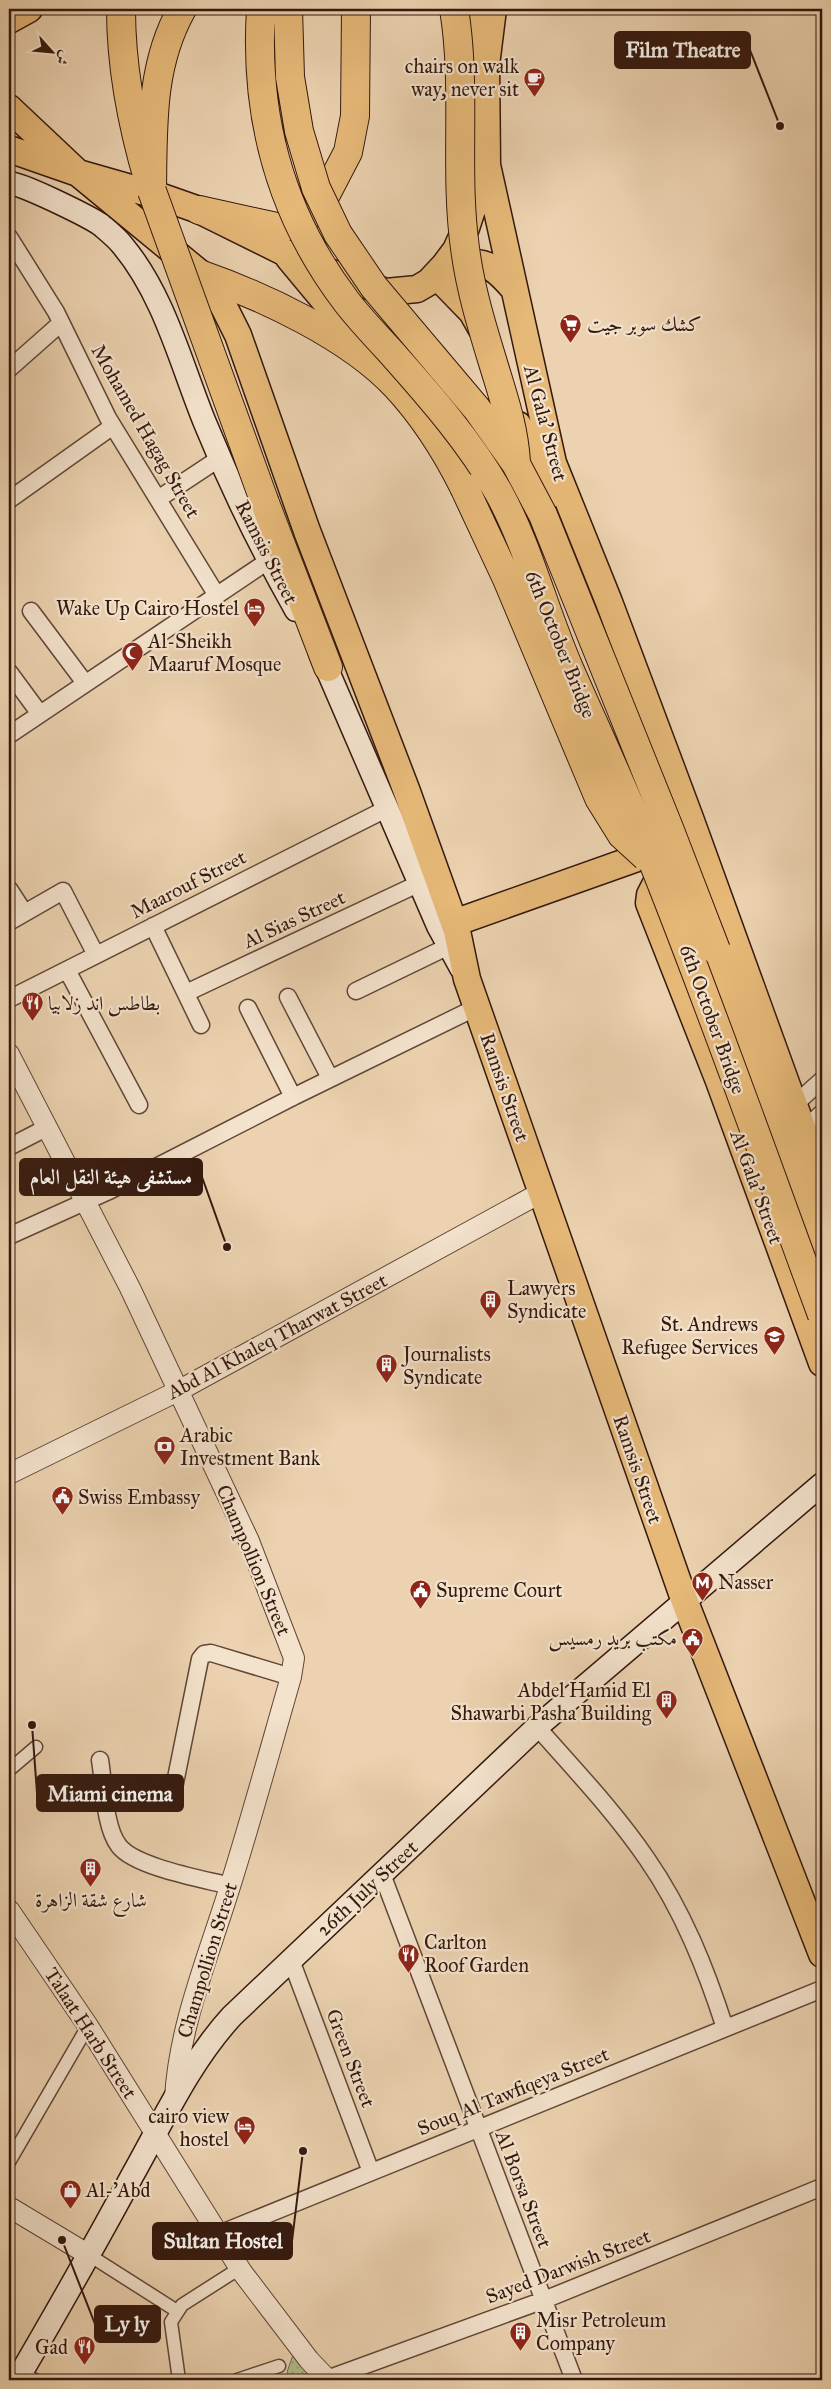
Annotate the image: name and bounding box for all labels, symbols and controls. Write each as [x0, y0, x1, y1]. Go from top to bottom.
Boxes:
north arrow [28, 28, 78, 78]
callout: Film Theatre [615, 32, 750, 68]
text: Film Theatre [626, 37, 741, 63]
text: ش [52, 48, 74, 68]
place label: chairs on walk way, never sit [405, 54, 520, 101]
cafe icon: chairs on walk way, never sit [523, 66, 547, 97]
supermarket icon: كشك سوبر جيت [559, 312, 583, 343]
place label: كشك سوبر جيت [587, 312, 702, 337]
street label: Mohamed Hagag Street [86, 340, 205, 523]
street label: Al Gala' Street [519, 361, 573, 484]
street label: Ramsis Street [231, 496, 303, 608]
street label: 6th October Bridge [519, 567, 602, 722]
place label: Wake Up Cairo Hostel [56, 596, 240, 620]
hotel icon: Wake Up Cairo Hostel [243, 596, 267, 627]
place label: Al-Sheikh Maaruf Mosque [147, 629, 281, 677]
mosque icon: Al-Sheikh Maaruf Mosque [120, 641, 144, 672]
street label: Maarouf Street [126, 845, 250, 923]
street label: Al Sias Street [238, 885, 349, 954]
street label: 6th October Bridge [674, 941, 751, 1097]
restaurant icon: بطاطس اند زلابيا [20, 991, 44, 1022]
place label: بطاطس اند زلابيا [48, 991, 160, 1017]
street label: Ramsis Street [475, 1029, 535, 1145]
street label: Al Gala' Street [725, 1126, 789, 1247]
callout: مستشفى هيئة النقل العام [20, 1159, 202, 1195]
text: مستشفى هيئة النقل العام [30, 1164, 192, 1196]
street label: Abd Al Khaleq Tharwat Street [162, 1268, 391, 1406]
place label: Lawyers Syndicate [507, 1276, 586, 1323]
building icon: Lawyers Syndicate [479, 1288, 503, 1319]
place label: St. Andrews Refugee Services [621, 1312, 758, 1360]
school or university icon: St. Andrews Refugee Services [762, 1324, 786, 1355]
place label: Journalists Syndicate [401, 1342, 491, 1389]
building icon: Journalists Syndicate [375, 1353, 399, 1384]
street label: Ramsis Street [608, 1411, 668, 1527]
place label: Arabic Investment Bank [179, 1423, 321, 1470]
bank icon: Arabic Investment Bank [152, 1435, 176, 1466]
street label: Champollion Street [211, 1481, 297, 1639]
public building icon: Swiss Embassy [50, 1485, 74, 1516]
place label: Swiss Embassy [78, 1485, 201, 1509]
metro station icon: Nasser [690, 1570, 714, 1601]
place label: Nasser [718, 1570, 774, 1594]
public building icon: Supreme Court [408, 1578, 432, 1609]
place label: Supreme Court [436, 1578, 562, 1602]
place label: مكتب بريد رمسيس [549, 1626, 677, 1652]
public building icon: مكتب بريد رمسيس [681, 1626, 705, 1657]
place label: Abdel Hamid El Shawarbi Pasha Building [451, 1678, 652, 1726]
building icon: Abdel Hamid El Shawarbi Pasha Building [655, 1689, 679, 1720]
callout: Miami cinema [37, 1775, 183, 1811]
text: Miami cinema [47, 1781, 174, 1807]
street label: 26th July Street [312, 1835, 423, 1942]
building icon: شارع شقة الزاهرة [79, 1856, 103, 1887]
street label: Champollion Street [172, 1879, 242, 2041]
place label: شارع شقة الزاهرة [35, 1888, 147, 1918]
place label: Carlton Roof Garden [424, 1930, 529, 1977]
restaurant icon: Carlton Roof Garden [396, 1942, 420, 1973]
street label: Talaat Harb Street [40, 1963, 142, 2103]
street label: Green Street [321, 2005, 381, 2111]
street label: Souq Al Tawfiqeya Street [414, 2042, 613, 2141]
place label: cairo view hostel [148, 2104, 230, 2151]
hotel icon: cairo view hostel [233, 2115, 257, 2146]
street label: Al Borsa Street [490, 2126, 557, 2251]
shop icon: Al-'Abd [58, 2178, 82, 2209]
place label: Al-'Abd [85, 2178, 150, 2202]
callout: Sultan Hostel [153, 2223, 292, 2259]
street label: Sayed Darwish Street [482, 2224, 654, 2308]
text: Sultan Hostel [163, 2228, 284, 2254]
callout: Ly ly [95, 2306, 160, 2342]
place label: Misr Petroleum Company [536, 2308, 666, 2355]
text: Ly ly [105, 2311, 151, 2337]
building icon: Misr Petroleum Company [508, 2320, 532, 2351]
place label: Gad [35, 2335, 68, 2359]
restaurant icon: Gad [72, 2335, 96, 2366]

